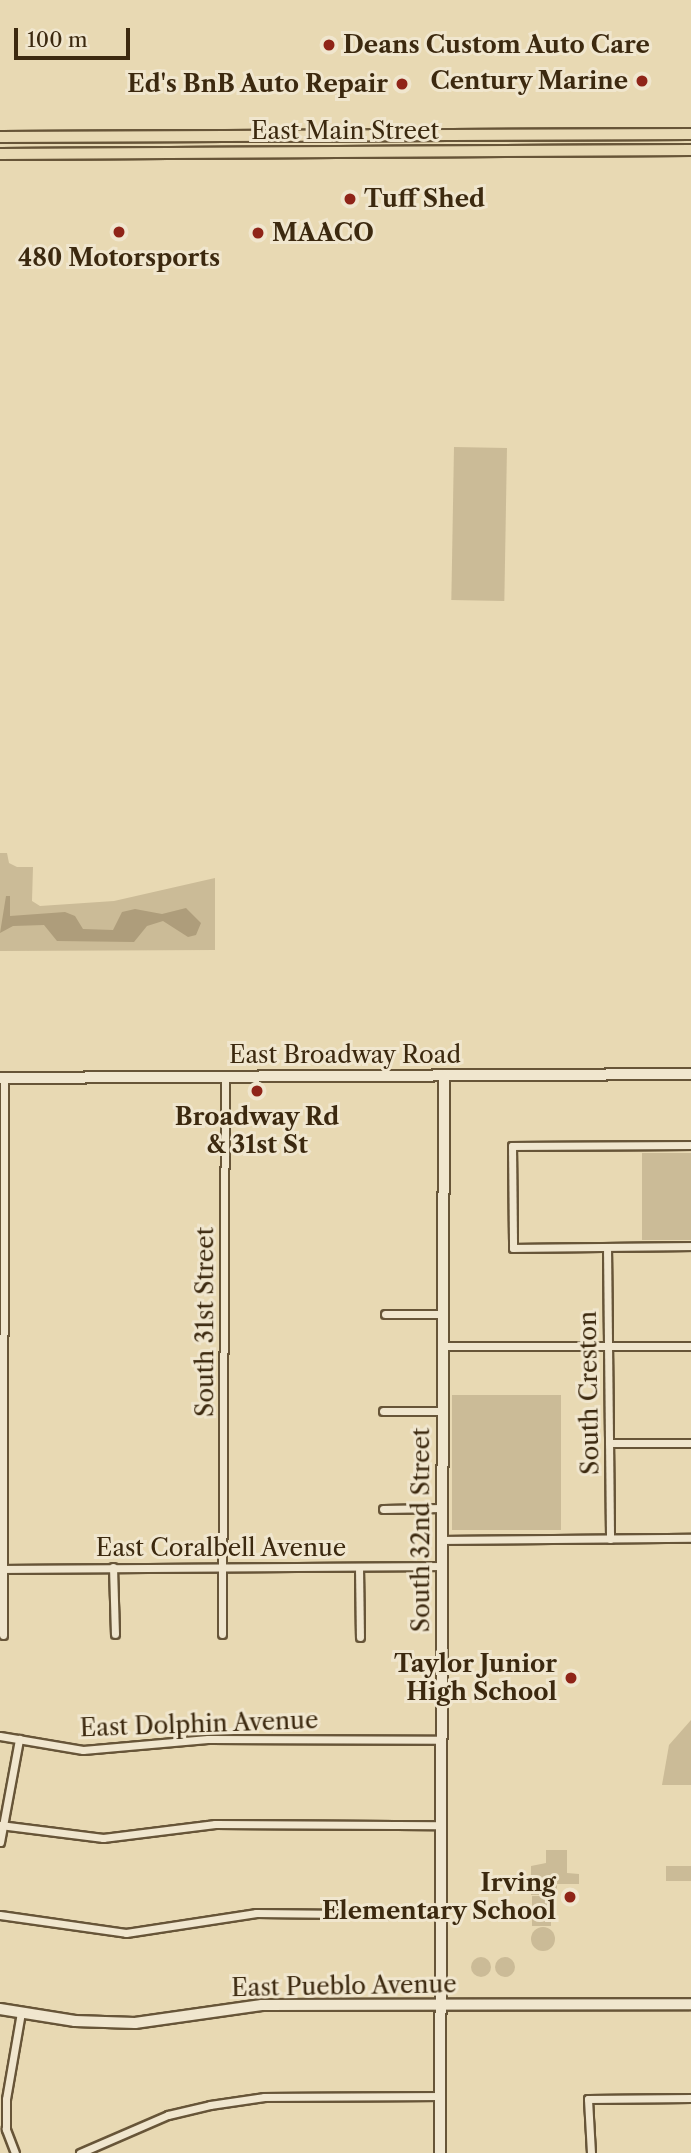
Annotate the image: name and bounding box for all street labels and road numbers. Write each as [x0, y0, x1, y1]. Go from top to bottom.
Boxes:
street label: East Main Street [251, 117, 439, 145]
street label: East Broadway Road [229, 1041, 461, 1069]
street label: South 31st Street [191, 1227, 219, 1417]
street label: South Creston [573, 1311, 605, 1475]
street label: South 32nd Street [407, 1428, 435, 1632]
street label: East Coralbell Avenue [95, 1534, 347, 1562]
street label: East Dolphin Avenue [79, 1705, 319, 1743]
street label: East Pueblo Avenue [231, 1970, 457, 2002]

